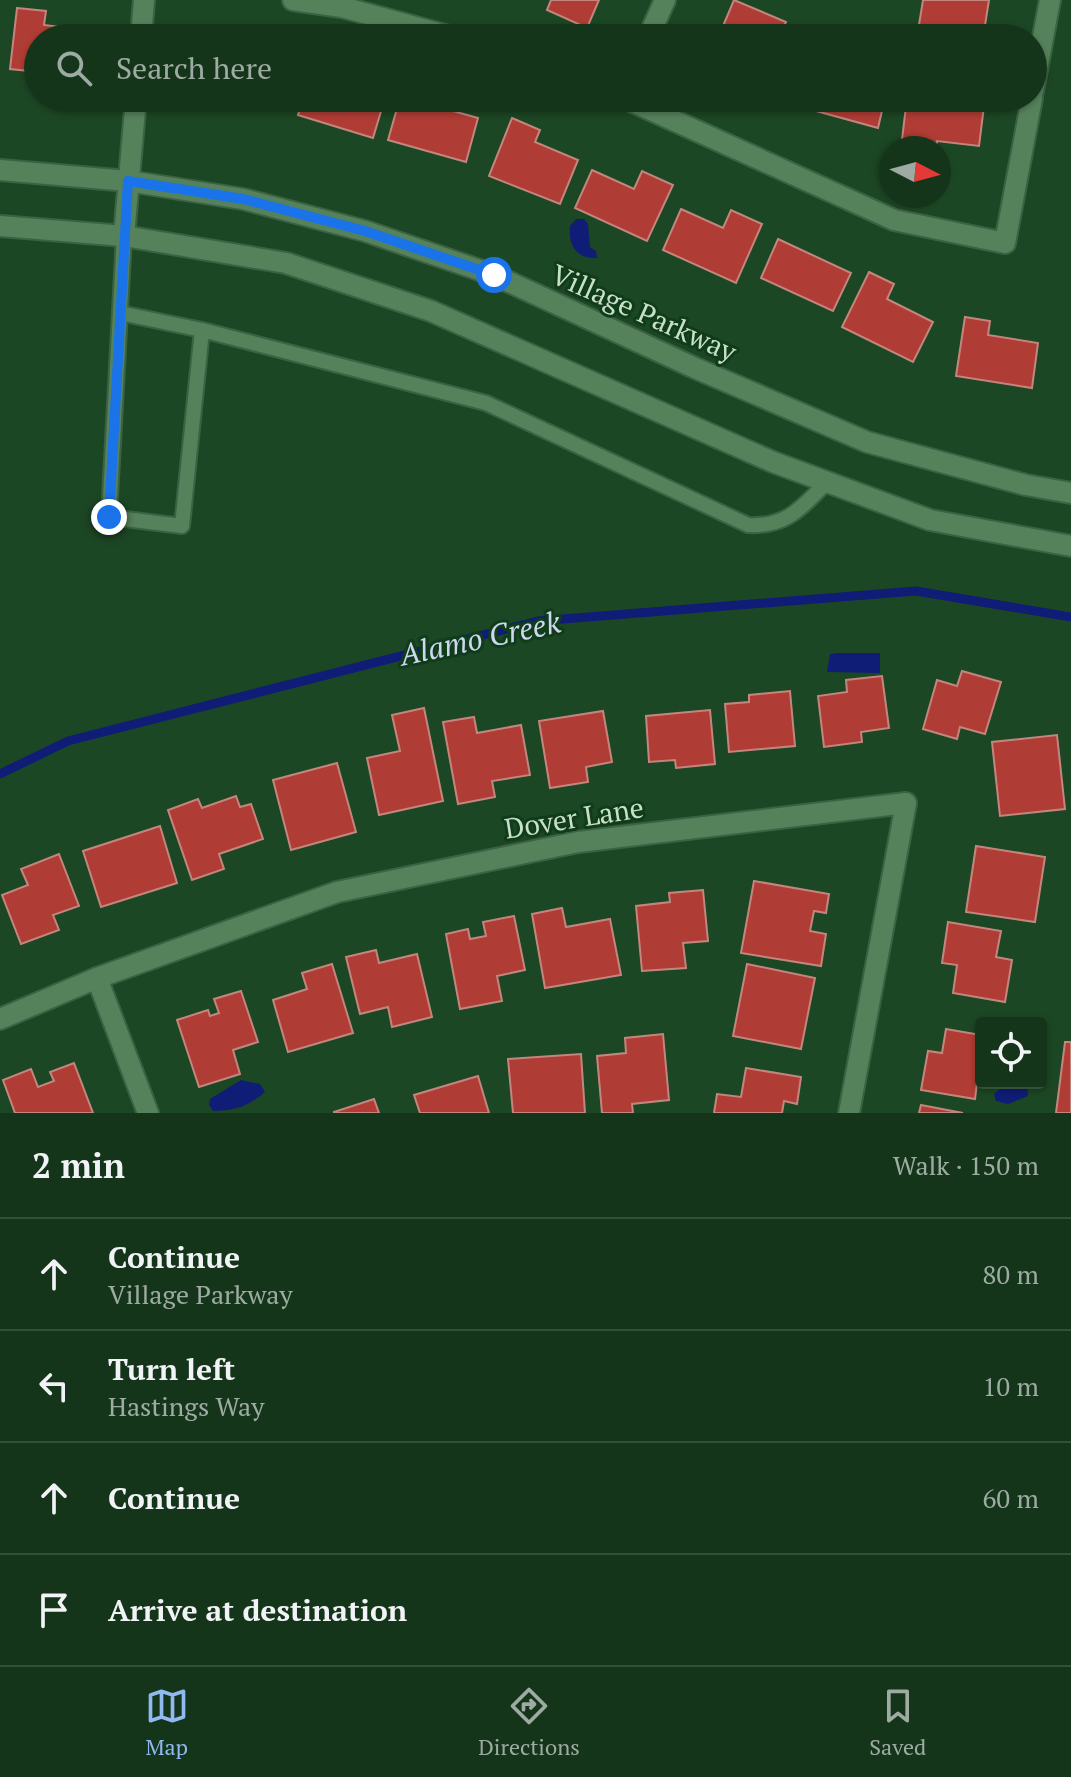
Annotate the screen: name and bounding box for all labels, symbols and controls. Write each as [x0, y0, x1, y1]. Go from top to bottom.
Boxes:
search box [24, 24, 1047, 112]
icon: search [52, 46, 96, 90]
text: Search here [116, 48, 272, 88]
north arrow [879, 136, 951, 208]
street label: Village Parkway [546, 255, 743, 370]
route start [476, 257, 512, 293]
route end [91, 499, 127, 535]
water label: Alamo Creek [394, 601, 564, 675]
street label: Dover Lane [502, 788, 646, 847]
map controls [975, 1017, 1047, 1089]
button: locate [975, 1017, 1047, 1089]
text: 2 min [32, 1143, 125, 1188]
text: Walk · 150 m [893, 1148, 1039, 1182]
text: Continue [108, 1237, 240, 1277]
icon: ahead [32, 1252, 76, 1296]
text: 80 m [983, 1257, 1039, 1291]
text: Village Parkway [108, 1277, 293, 1311]
text: Turn left [108, 1349, 235, 1389]
icon: left [32, 1364, 76, 1408]
text: 10 m [983, 1369, 1039, 1403]
text: Hastings Way [108, 1389, 264, 1423]
icon: ahead [32, 1476, 76, 1520]
text: Continue [108, 1478, 240, 1518]
text: 60 m [983, 1481, 1039, 1515]
icon: arrive [32, 1588, 76, 1632]
text: Arrive at destination [108, 1590, 407, 1630]
tab: Map [145, 1684, 189, 1761]
tab: Directions [478, 1684, 580, 1761]
tab: Saved [869, 1684, 926, 1761]

